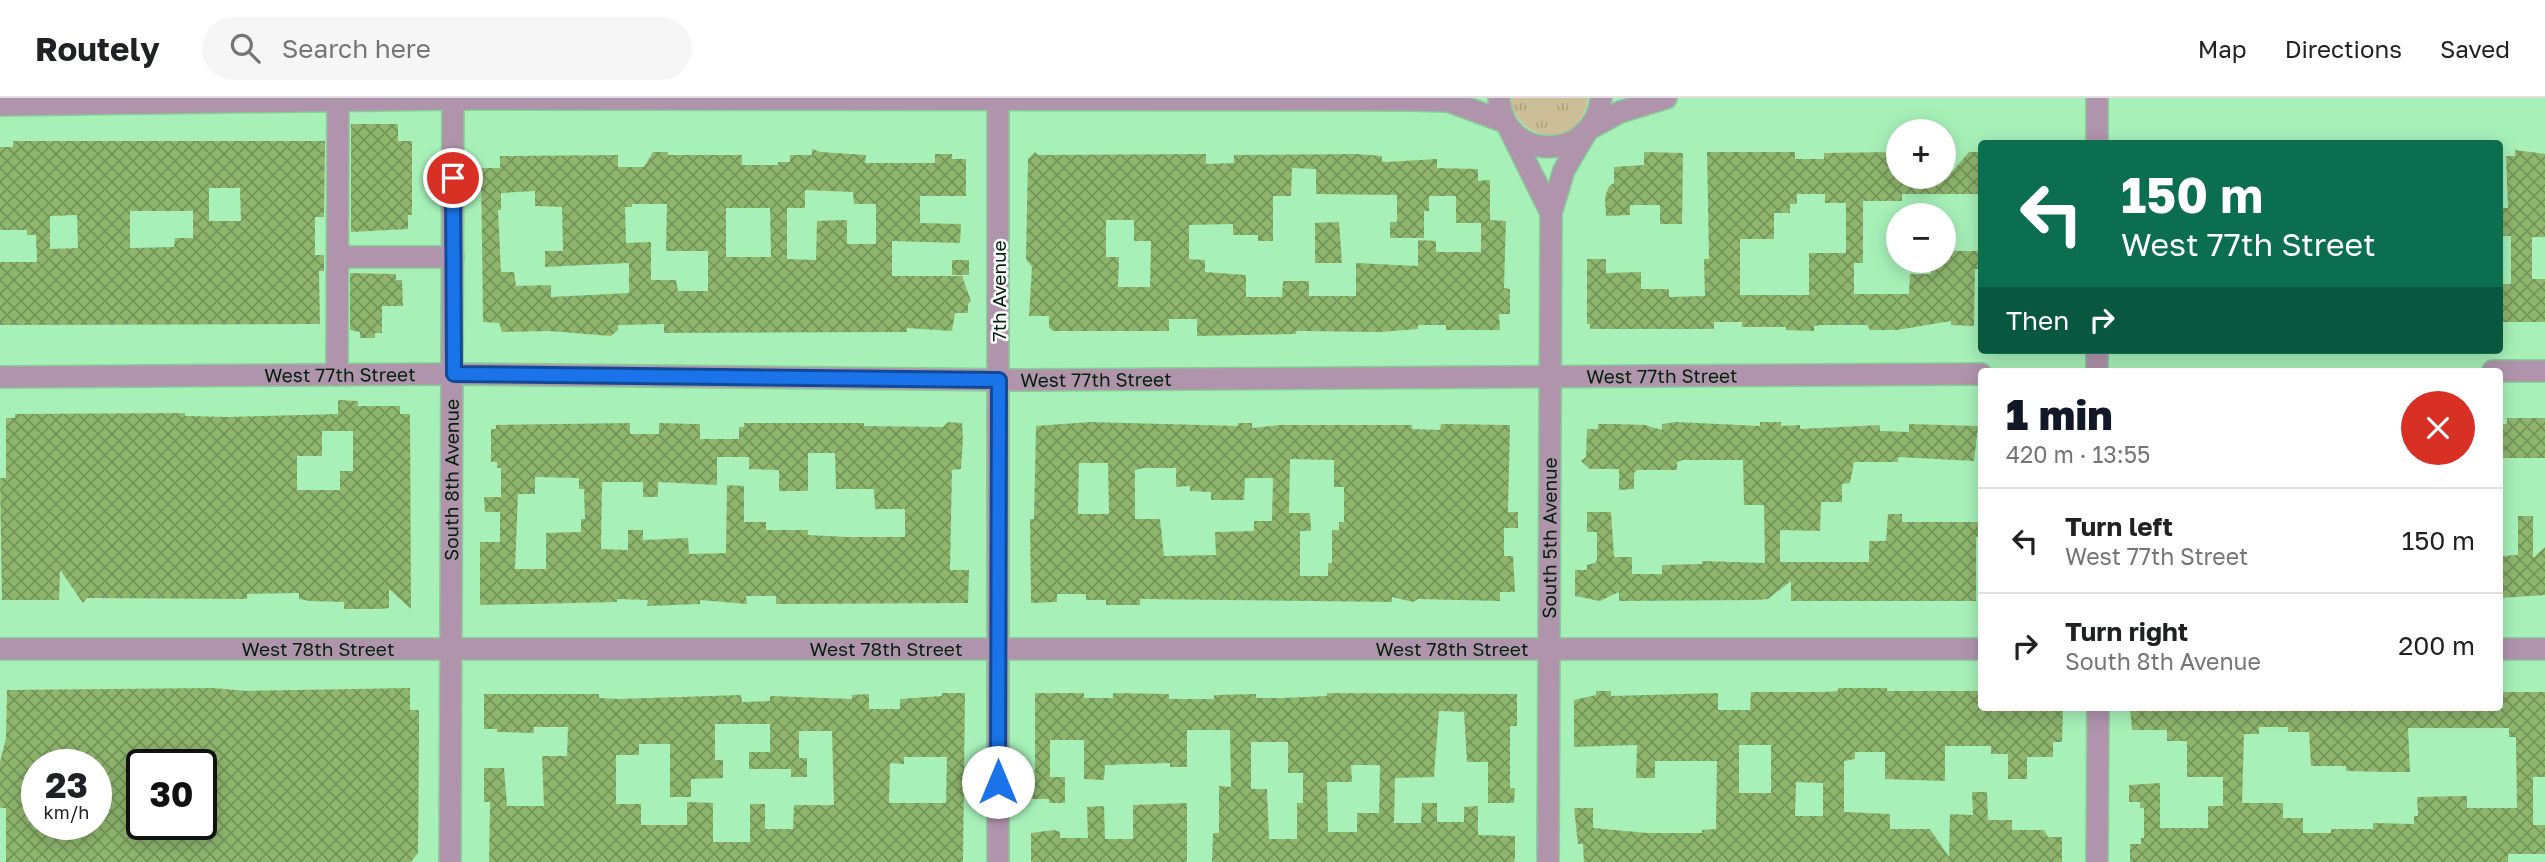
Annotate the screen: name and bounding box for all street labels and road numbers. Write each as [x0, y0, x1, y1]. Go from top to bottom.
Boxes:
street label: 7th Avenue [987, 240, 1010, 342]
street label: West 77th Street [264, 362, 416, 386]
street label: West 77th Street [1586, 364, 1738, 387]
street label: West 77th Street [1020, 367, 1172, 391]
street label: South 8th Avenue [439, 399, 463, 561]
street label: South 5th Avenue [1537, 457, 1561, 619]
street label: West 78th Street [242, 637, 395, 660]
street label: West 78th Street [810, 637, 963, 660]
street label: West 78th Street [1376, 637, 1529, 660]

